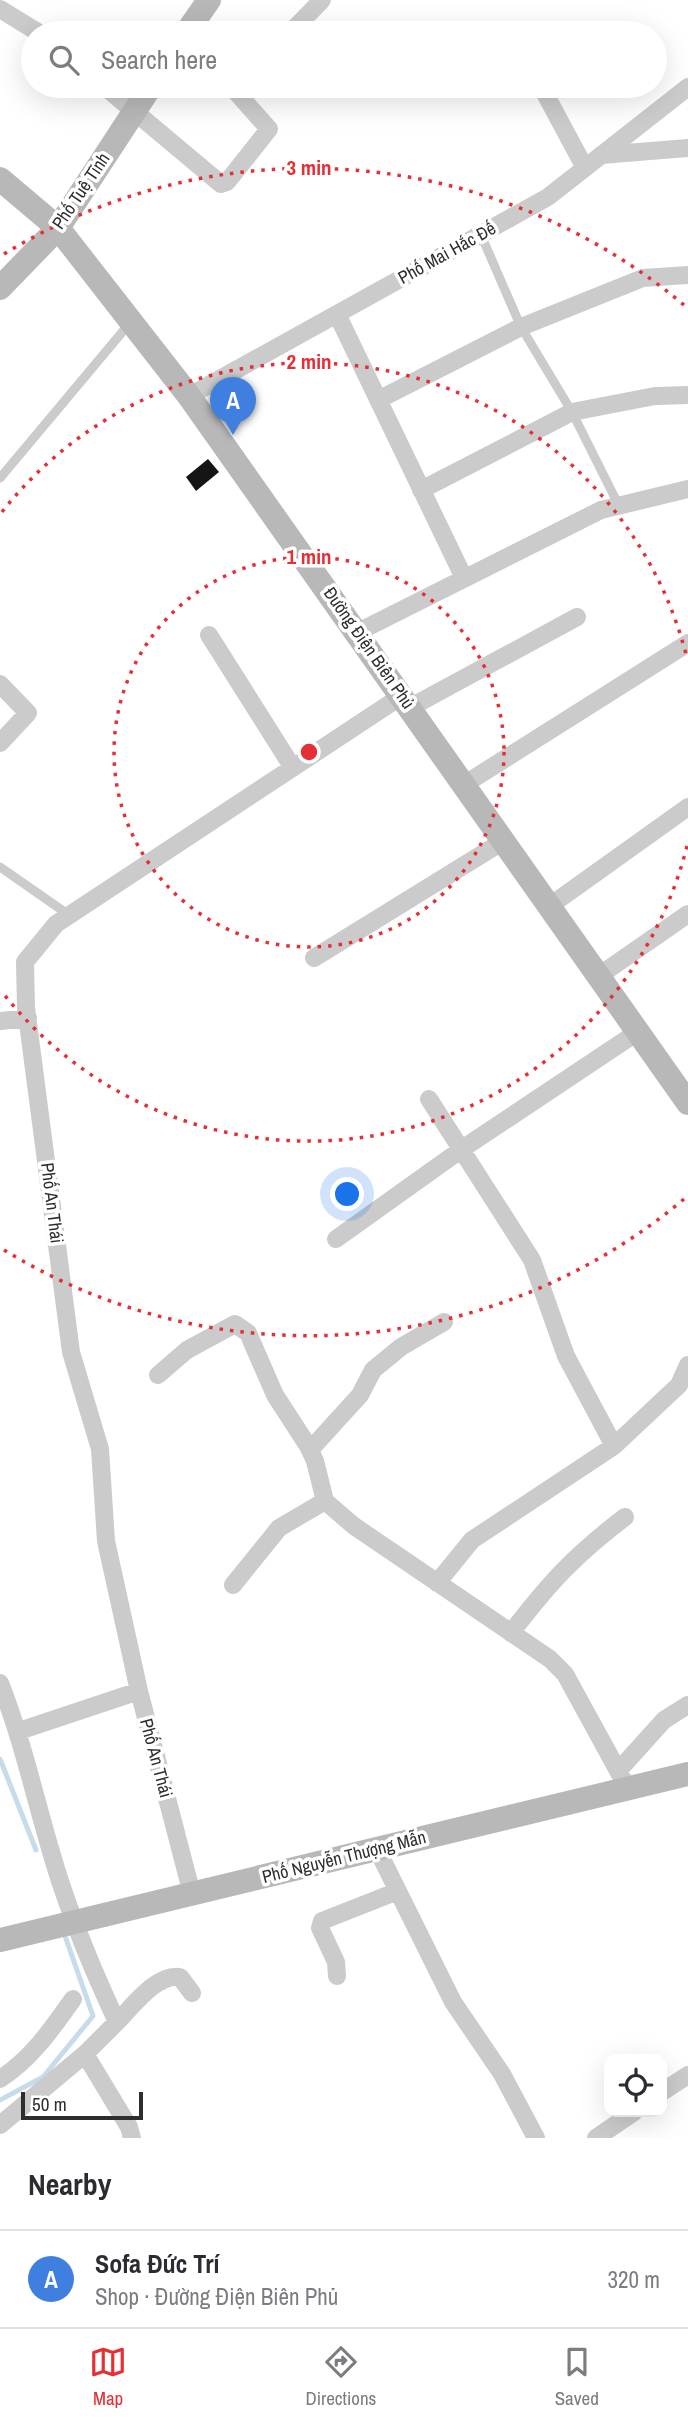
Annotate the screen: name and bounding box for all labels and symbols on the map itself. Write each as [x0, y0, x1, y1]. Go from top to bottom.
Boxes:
street label: Phố Tuệ Tĩnh [46, 148, 115, 234]
text: 3 min [287, 153, 331, 182]
street label: Phố Mai Hắc Đế [393, 215, 500, 290]
text: 2 min [287, 347, 331, 376]
pin: A [210, 377, 256, 435]
text: 1 min [287, 542, 331, 571]
street label: Đường Điện Biên Phủ [318, 582, 421, 714]
centre of rings [297, 740, 321, 764]
street label: Phố An Thái [35, 1161, 70, 1245]
your location [330, 1177, 364, 1211]
street label: Phố An Thái [134, 1716, 179, 1800]
street label: Phố Nguyễn Thượng Mẫn [259, 1824, 428, 1889]
scale bar [21, 2089, 144, 2121]

